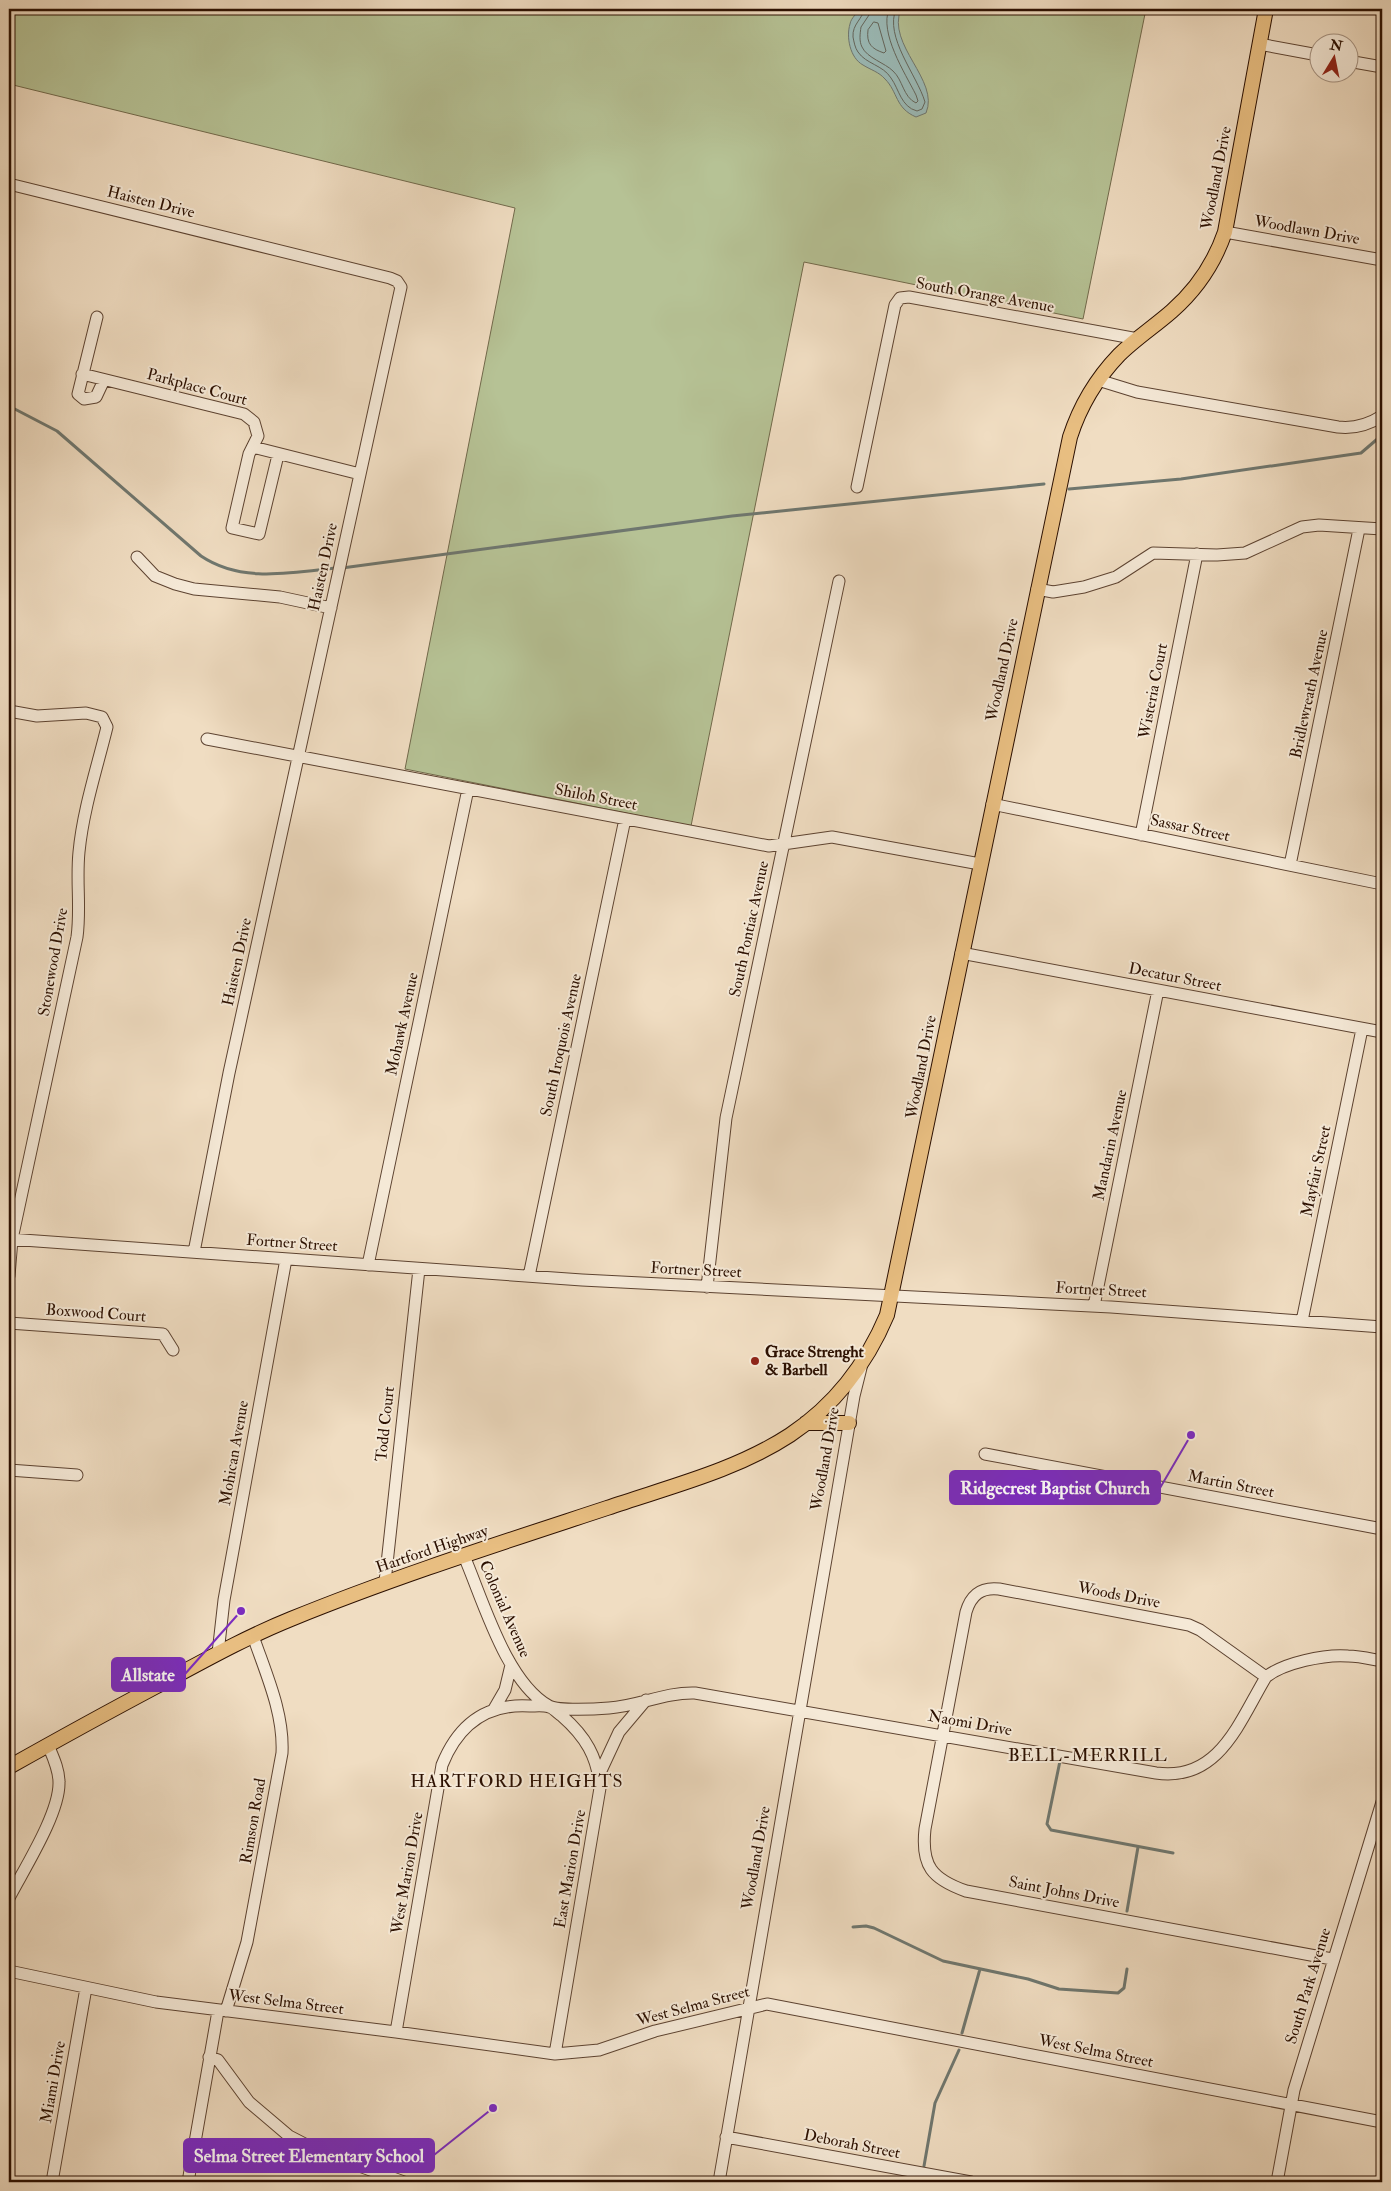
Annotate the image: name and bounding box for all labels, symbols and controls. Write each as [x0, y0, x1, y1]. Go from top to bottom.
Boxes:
north arrow [1308, 32, 1358, 82]
text: N [1328, 36, 1344, 55]
street label: Woodland Drive [1196, 124, 1236, 232]
street label: Haisten Drive [105, 181, 197, 223]
street label: Woodlawn Drive [1252, 211, 1362, 249]
street label: South Orange Avenue [914, 273, 1056, 317]
street label: Parkplace Court [144, 364, 249, 411]
street label: Haisten Drive [304, 521, 342, 613]
street label: Woodland Drive [981, 616, 1023, 724]
street label: Bridlewreath Avenue [1286, 627, 1333, 760]
street label: Wisteria Court [1134, 642, 1172, 741]
street label: Shiloh Street [553, 779, 639, 815]
street label: Sassar Street [1148, 810, 1232, 846]
street label: South Pontiac Avenue [725, 859, 773, 999]
street label: Stonewood Drive [34, 906, 72, 1018]
street label: Haisten Drive [218, 916, 256, 1008]
street label: Decatur Street [1127, 958, 1223, 996]
street label: Mohawk Avenue [381, 970, 423, 1077]
street label: South Iroquois Avenue [536, 971, 586, 1118]
street label: Woodland Drive [901, 1013, 941, 1121]
street label: Mandarin Avenue [1088, 1087, 1132, 1202]
street label: Mayfair Street [1297, 1124, 1335, 1218]
street label: Fortner Street [246, 1230, 338, 1256]
street label: Fortner Street [650, 1258, 742, 1282]
street label: Fortner Street [1055, 1278, 1147, 1302]
street label: Boxwood Court [45, 1300, 147, 1326]
place label: Grace Strenght & Barbell [765, 1342, 865, 1380]
marker: Grace Strenght & Barbell [749, 1355, 761, 1367]
street label: Todd Court [371, 1385, 399, 1463]
street label: Mohican Avenue [215, 1399, 253, 1507]
street label: Woodland Drive [806, 1405, 844, 1513]
street label: Martin Street [1186, 1466, 1276, 1502]
callout: Ridgecrest Baptist Church [950, 1471, 1160, 1504]
text: Ridgecrest Baptist Church [960, 1477, 1151, 1500]
street label: Hartford Highway [373, 1520, 492, 1578]
street label: Colonial Avenue [475, 1557, 535, 1661]
street label: Woods Drive [1075, 1577, 1162, 1613]
callout: Allstate [112, 1658, 185, 1691]
text: Allstate [120, 1664, 175, 1687]
street label: Naomi Drive [926, 1706, 1014, 1740]
district label: BELL-MERRILL [1008, 1744, 1168, 1767]
district label: HARTFORD HEIGHTS [410, 1770, 624, 1793]
street label: Rimson Road [236, 1777, 270, 1865]
street label: Woodland Drive [737, 1804, 775, 1912]
street label: East Marion Drive [550, 1808, 590, 1930]
street label: West Marion Drive [386, 1810, 428, 1937]
street label: Saint Johns Drive [1007, 1871, 1121, 1914]
street label: South Park Avenue [1281, 1925, 1335, 2047]
street label: West Selma Street [633, 1981, 752, 2031]
street label: West Selma Street [226, 1985, 345, 2019]
street label: West Selma Street [1036, 2030, 1155, 2072]
street label: Miami Drive [36, 2039, 70, 2125]
street label: Deborah Street [802, 2125, 902, 2163]
callout: Selma Street Elementary School [184, 2139, 434, 2172]
text: Selma Street Elementary School [194, 2145, 425, 2168]

